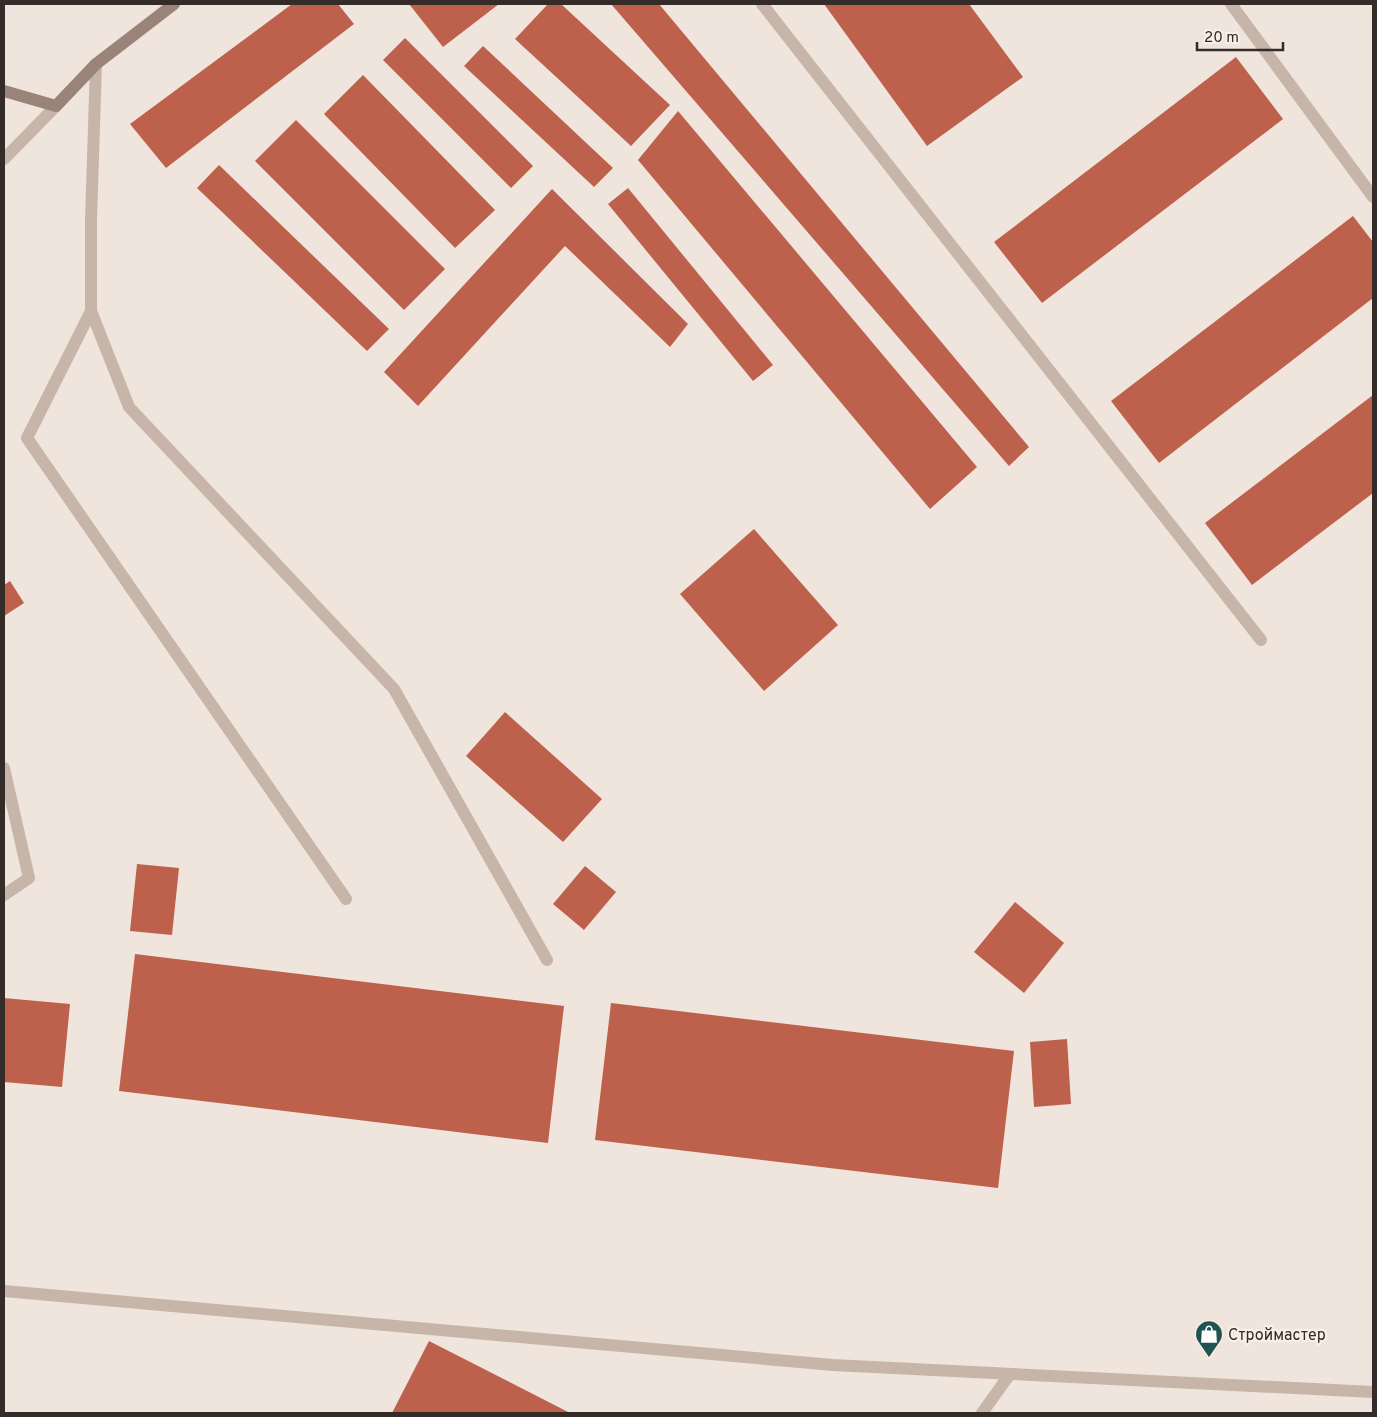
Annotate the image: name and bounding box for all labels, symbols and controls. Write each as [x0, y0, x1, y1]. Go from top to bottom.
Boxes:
scale bar [1197, 20, 1283, 52]
text: 20 m [1204, 29, 1239, 48]
shop icon: Строймастер [1194, 1319, 1224, 1358]
place label: Строймастер [1228, 1326, 1326, 1346]

